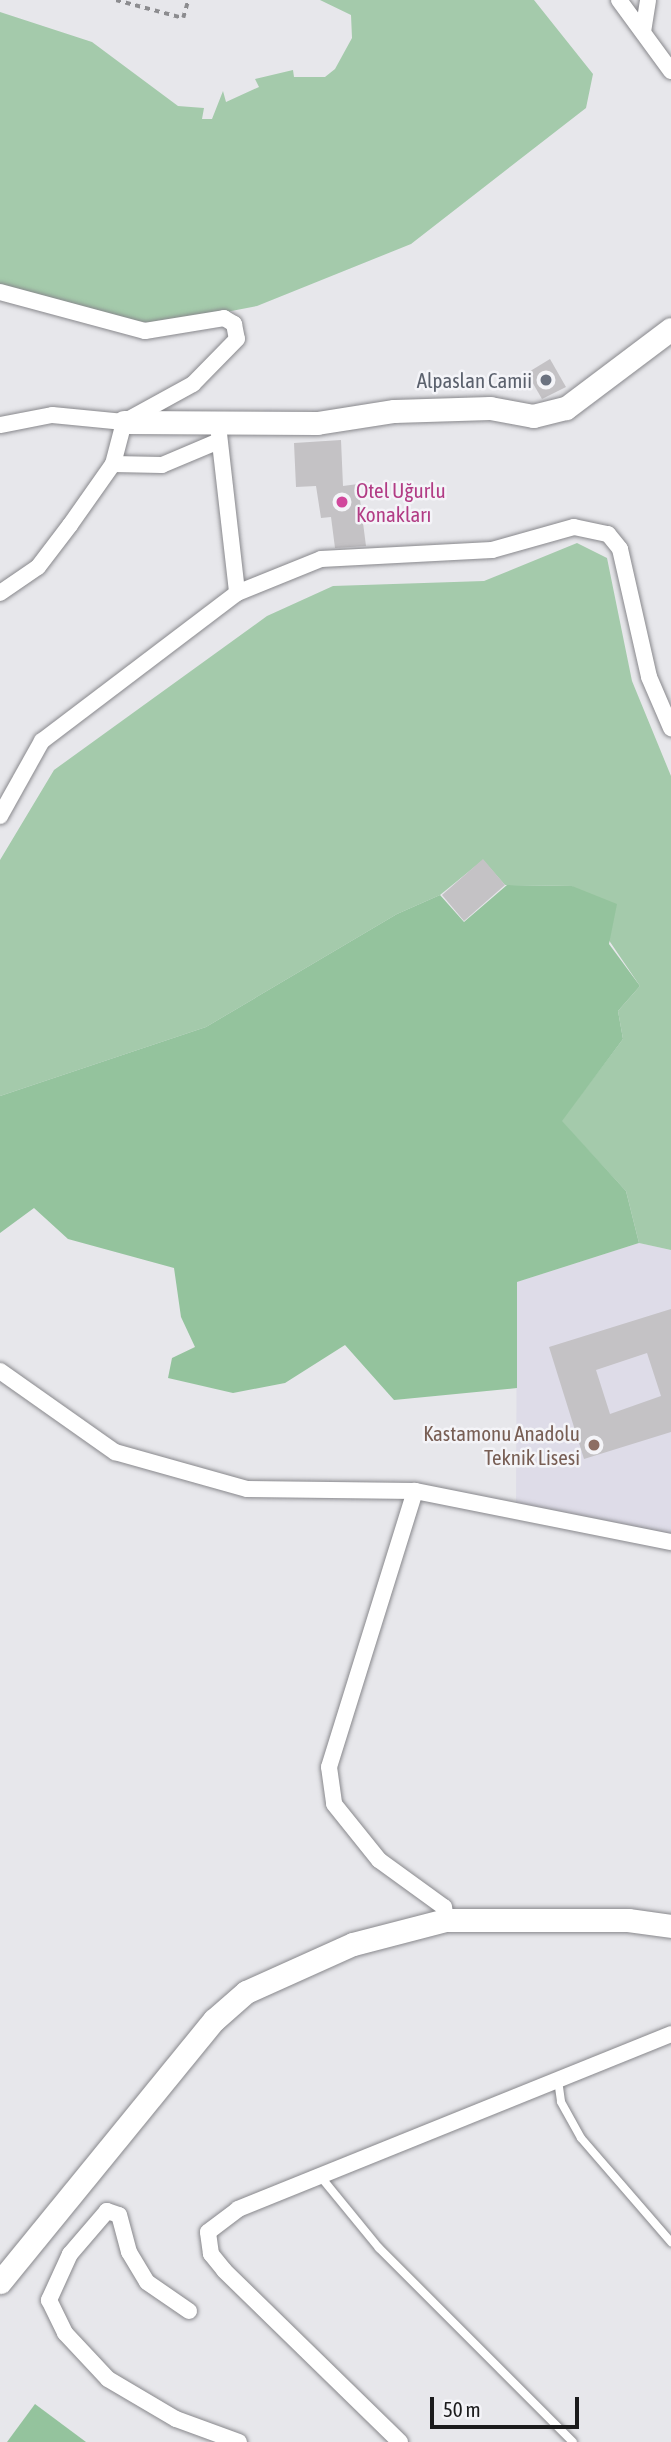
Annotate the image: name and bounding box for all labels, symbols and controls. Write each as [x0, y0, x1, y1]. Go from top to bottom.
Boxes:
place label: Alpaslan Camii [417, 367, 532, 393]
marker: Alpaslan Camii [538, 372, 554, 388]
place label: Otel Uğurlu Konakları [356, 477, 446, 527]
marker: Otel Uğurlu Konakları [334, 494, 350, 510]
place label: Kastamonu Anadolu Teknik Lisesi [423, 1420, 580, 1470]
marker: Kastamonu Anadolu Teknik Lisesi [586, 1437, 602, 1453]
scale bar [433, 2382, 582, 2426]
text: 50 m [443, 2397, 481, 2421]

